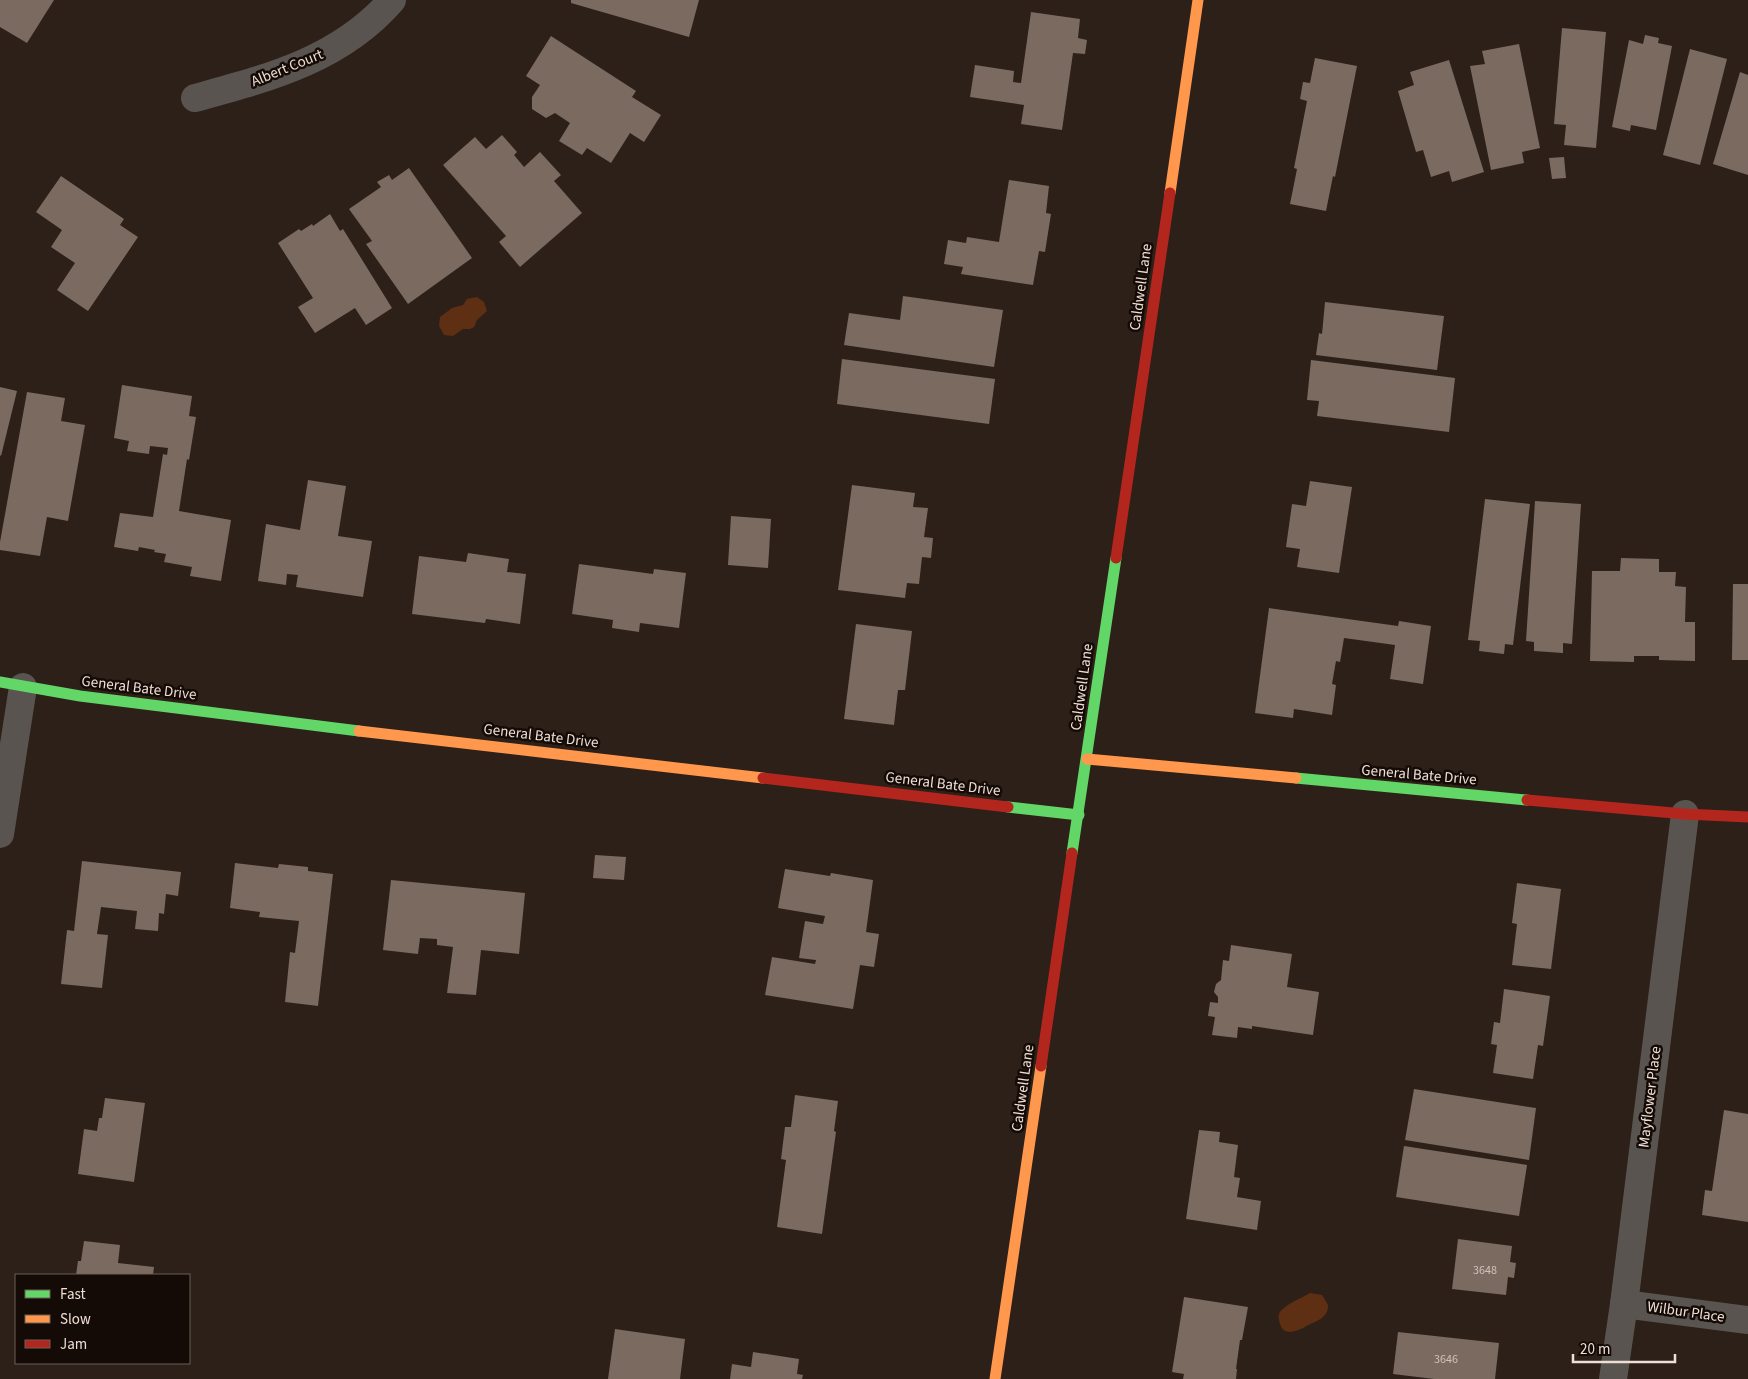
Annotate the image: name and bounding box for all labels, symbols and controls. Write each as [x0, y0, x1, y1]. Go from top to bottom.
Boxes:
street label: Albert Court [248, 44, 326, 92]
street label: Caldwell Lane [1125, 242, 1157, 332]
street label: Caldwell Lane [1066, 642, 1098, 732]
street label: General Bate Drive [80, 671, 198, 705]
street label: General Bate Drive [482, 719, 600, 753]
street label: General Bate Drive [1361, 760, 1477, 790]
street label: General Bate Drive [884, 767, 1002, 801]
street label: Caldwell Lane [1007, 1043, 1039, 1133]
street label: Mayflower Place [1633, 1045, 1667, 1149]
house number: 3648 [1473, 1262, 1497, 1279]
legend [15, 1274, 190, 1364]
text: Fast [60, 1284, 86, 1305]
street label: Wilbur Place [1646, 1296, 1726, 1328]
text: Slow [60, 1309, 91, 1330]
scale bar [1573, 1332, 1676, 1364]
text: Jam [60, 1334, 87, 1355]
text: 20 m [1580, 1339, 1610, 1360]
house number: 3646 [1434, 1351, 1458, 1368]

